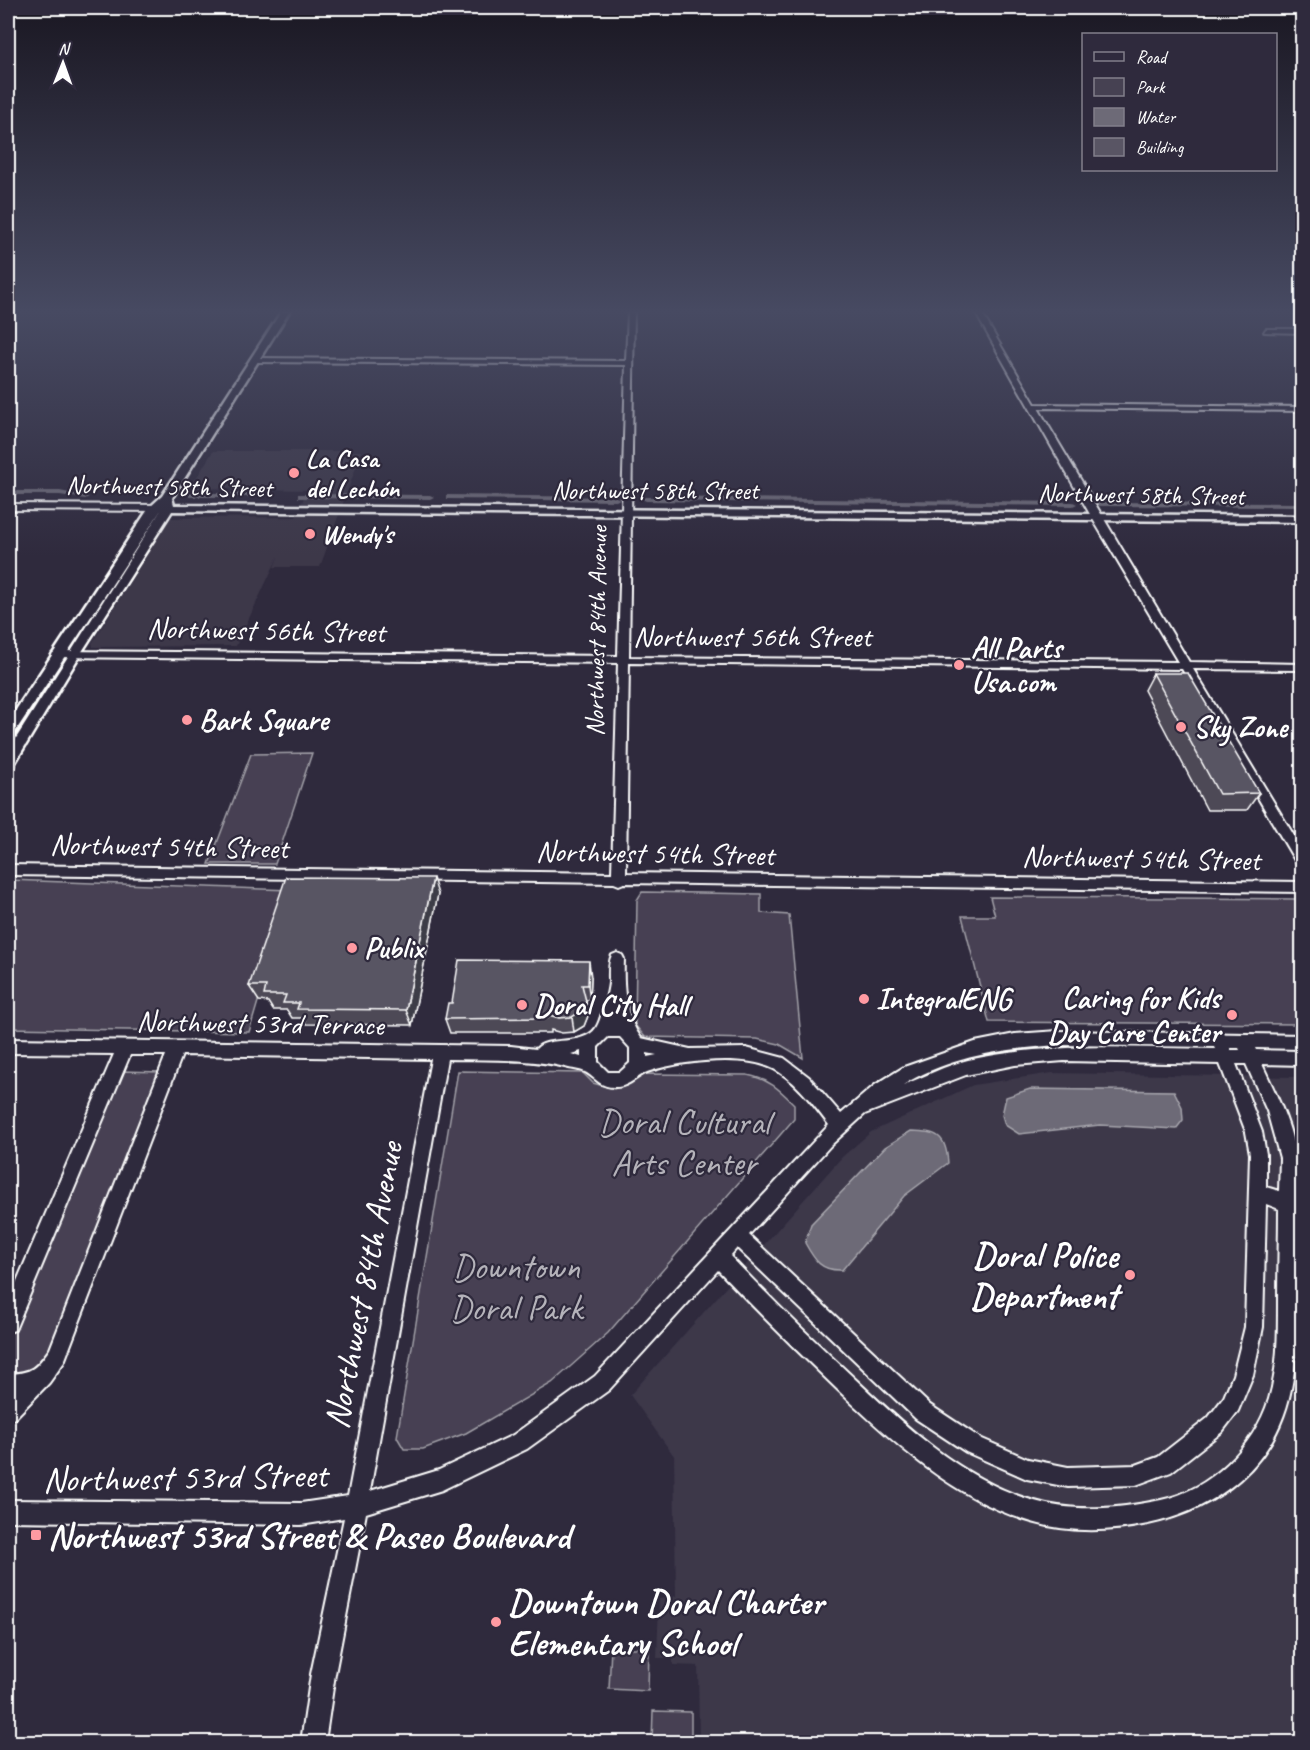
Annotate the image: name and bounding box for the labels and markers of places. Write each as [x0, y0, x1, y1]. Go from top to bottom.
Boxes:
place label: La Casa del Lechón [306, 442, 400, 505]
marker: La Casa del Lechón [287, 466, 301, 480]
place label: Wendy's [322, 518, 396, 551]
marker: Wendy's [303, 527, 317, 541]
place label: All Parts Usa.com [971, 629, 1065, 701]
marker: All Parts Usa.com [952, 658, 966, 672]
place label: Bark Square [199, 701, 331, 739]
place label: Sky Zone [1193, 708, 1289, 747]
marker: Bark Square [180, 713, 194, 727]
marker: Sky Zone [1174, 720, 1188, 734]
place label: Publix [364, 929, 425, 967]
marker: Publix [345, 941, 359, 955]
place label: Caring for Kids Day Care Center [1048, 979, 1223, 1051]
place label: IntegralENG [876, 980, 1015, 1018]
place label: Doral City Hall [534, 986, 693, 1024]
marker: IntegralENG [857, 992, 871, 1006]
marker: Doral City Hall [515, 998, 529, 1012]
marker: Caring for Kids Day Care Center [1225, 1008, 1239, 1022]
place label: Doral Police Department [970, 1232, 1123, 1319]
marker: Doral Police Department [1123, 1268, 1137, 1282]
place label: Northwest 53rd Street & Paseo Boulevard [48, 1513, 575, 1559]
marker: Northwest 53rd Street & Paseo Boulevard [29, 1528, 43, 1542]
place label: Downtown Doral Charter Elementary School [508, 1579, 827, 1666]
marker: Downtown Doral Charter Elementary School [489, 1615, 503, 1629]

